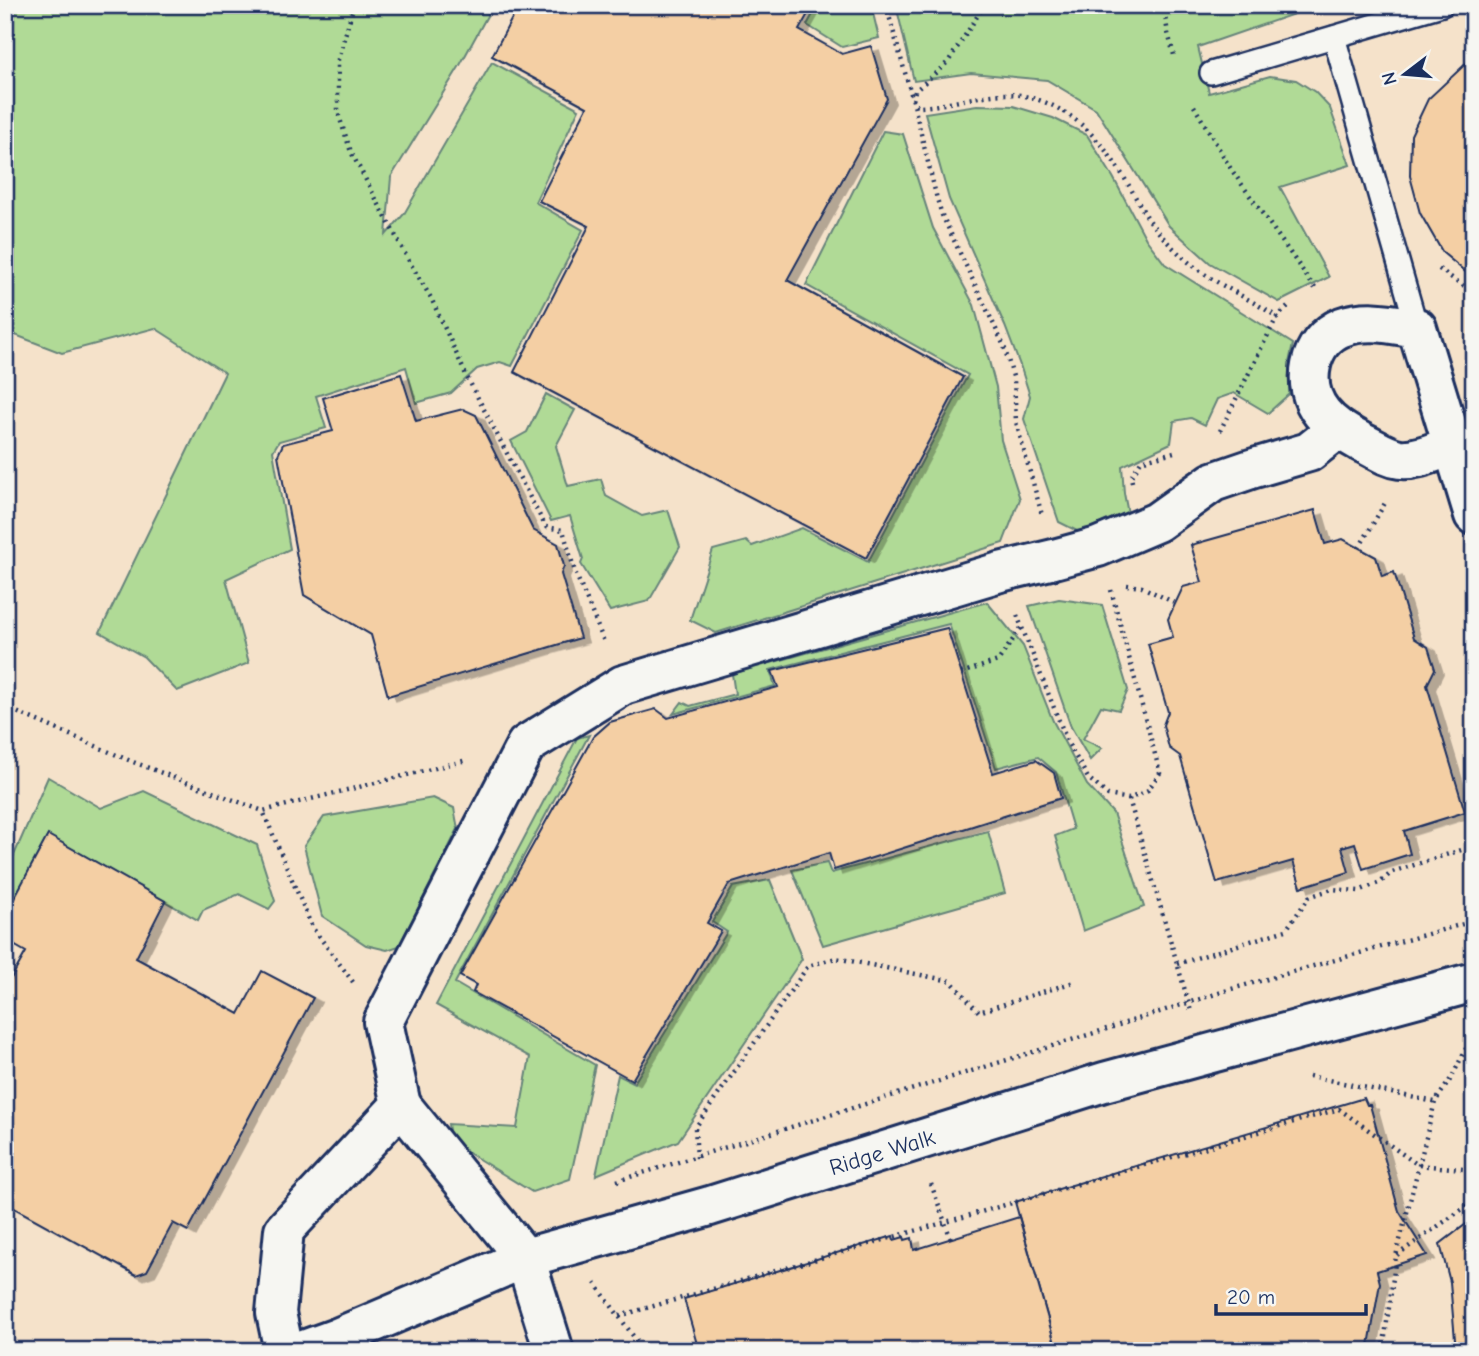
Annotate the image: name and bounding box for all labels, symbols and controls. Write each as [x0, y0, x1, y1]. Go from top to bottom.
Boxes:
north arrow [1370, 38, 1440, 108]
text: N [1377, 69, 1402, 87]
street label: Ridge Walk [826, 1124, 938, 1181]
scale bar [1216, 1272, 1367, 1316]
text: 20 m [1227, 1285, 1275, 1309]

